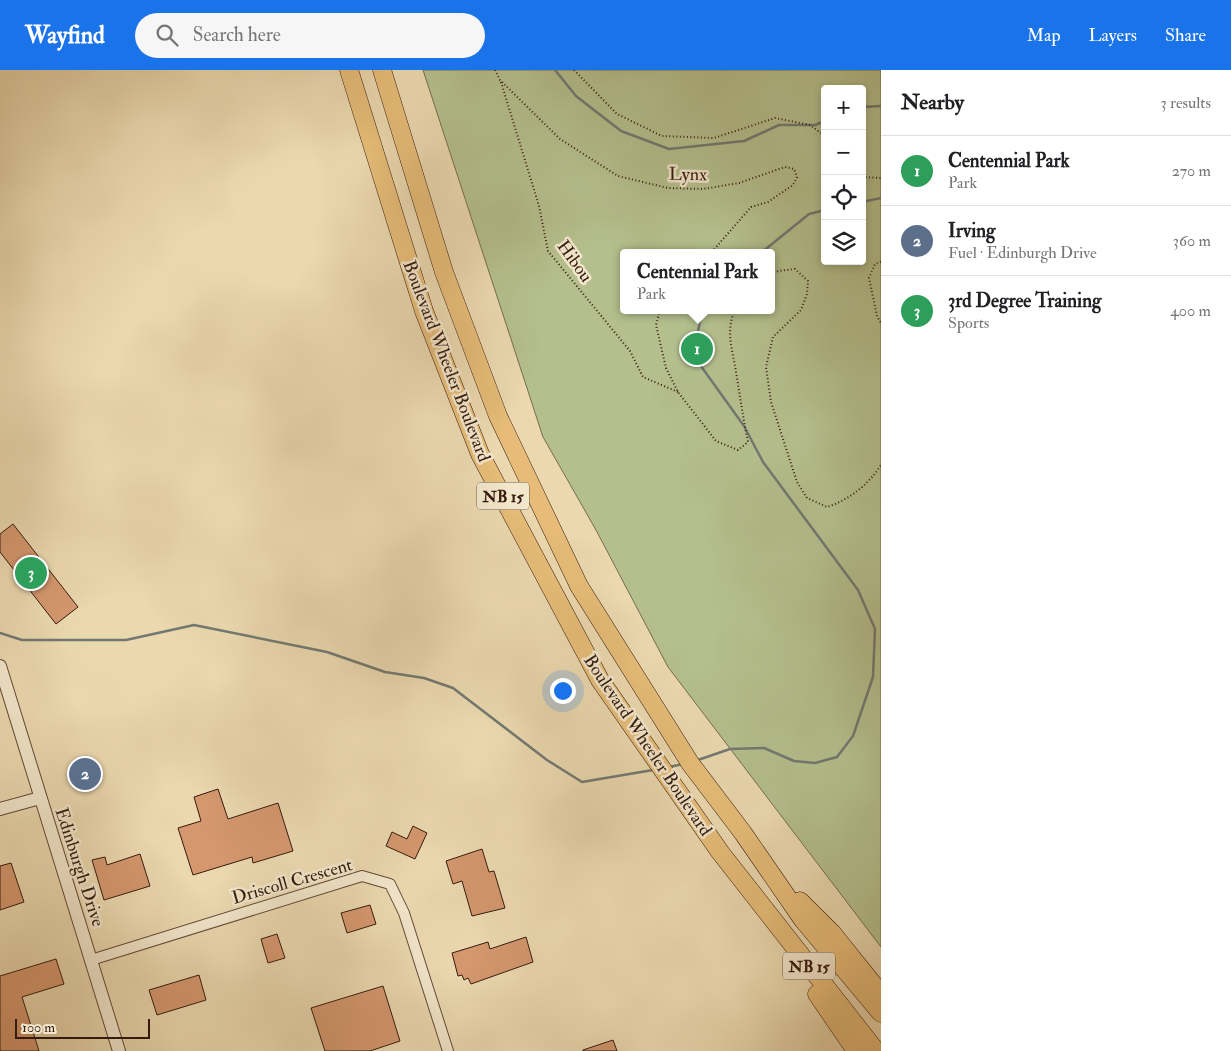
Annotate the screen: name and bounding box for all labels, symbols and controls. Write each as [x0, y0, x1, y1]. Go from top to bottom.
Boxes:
search box [135, 13, 485, 58]
text: Wayfind [25, 20, 105, 51]
icon: search [153, 21, 181, 49]
text: Search here [193, 23, 281, 47]
text: Map [1027, 24, 1061, 47]
text: Layers [1089, 24, 1137, 47]
text: Share [1165, 24, 1206, 47]
map controls [821, 85, 866, 265]
button: + [821, 85, 866, 130]
text: Nearby [901, 89, 964, 116]
text: 3 results [1160, 93, 1211, 113]
button: − [821, 130, 866, 175]
text: Centennial Park [948, 149, 1070, 173]
text: 1 [914, 161, 920, 181]
text: 270 m [1172, 161, 1211, 181]
street label: Lynx [669, 163, 707, 186]
text: Park [948, 173, 977, 193]
button: locate [821, 175, 866, 220]
text: Irving [948, 219, 995, 243]
button: layers [821, 220, 866, 265]
text: 2 [913, 231, 921, 251]
text: 360 m [1173, 231, 1211, 251]
street label: Hibou [552, 236, 598, 287]
text: Fuel · Edinburgh Drive [948, 243, 1097, 263]
popup [620, 249, 775, 314]
street label: Boulevard Wheeler Boulevard [397, 257, 496, 465]
text: Centennial Park [637, 260, 758, 284]
text: Park [637, 284, 666, 304]
text: 3rd Degree Training [948, 289, 1101, 313]
text: 3 [914, 301, 920, 321]
text: 400 m [1170, 301, 1211, 321]
text: Sports [948, 313, 989, 333]
pin: 1 [681, 330, 713, 368]
road number: NB 15 [477, 482, 529, 510]
pin: 3 [15, 554, 47, 592]
street label: Boulevard Wheeler Boulevard [578, 650, 717, 841]
your location [550, 678, 576, 704]
pin: 2 [69, 755, 101, 793]
street label: Edinburgh Drive [49, 805, 110, 930]
street label: Driscoll Crescent [229, 853, 355, 910]
road number: NB 15 [783, 952, 835, 979]
scale bar [15, 1016, 150, 1039]
text: 100 m [22, 1019, 55, 1036]

